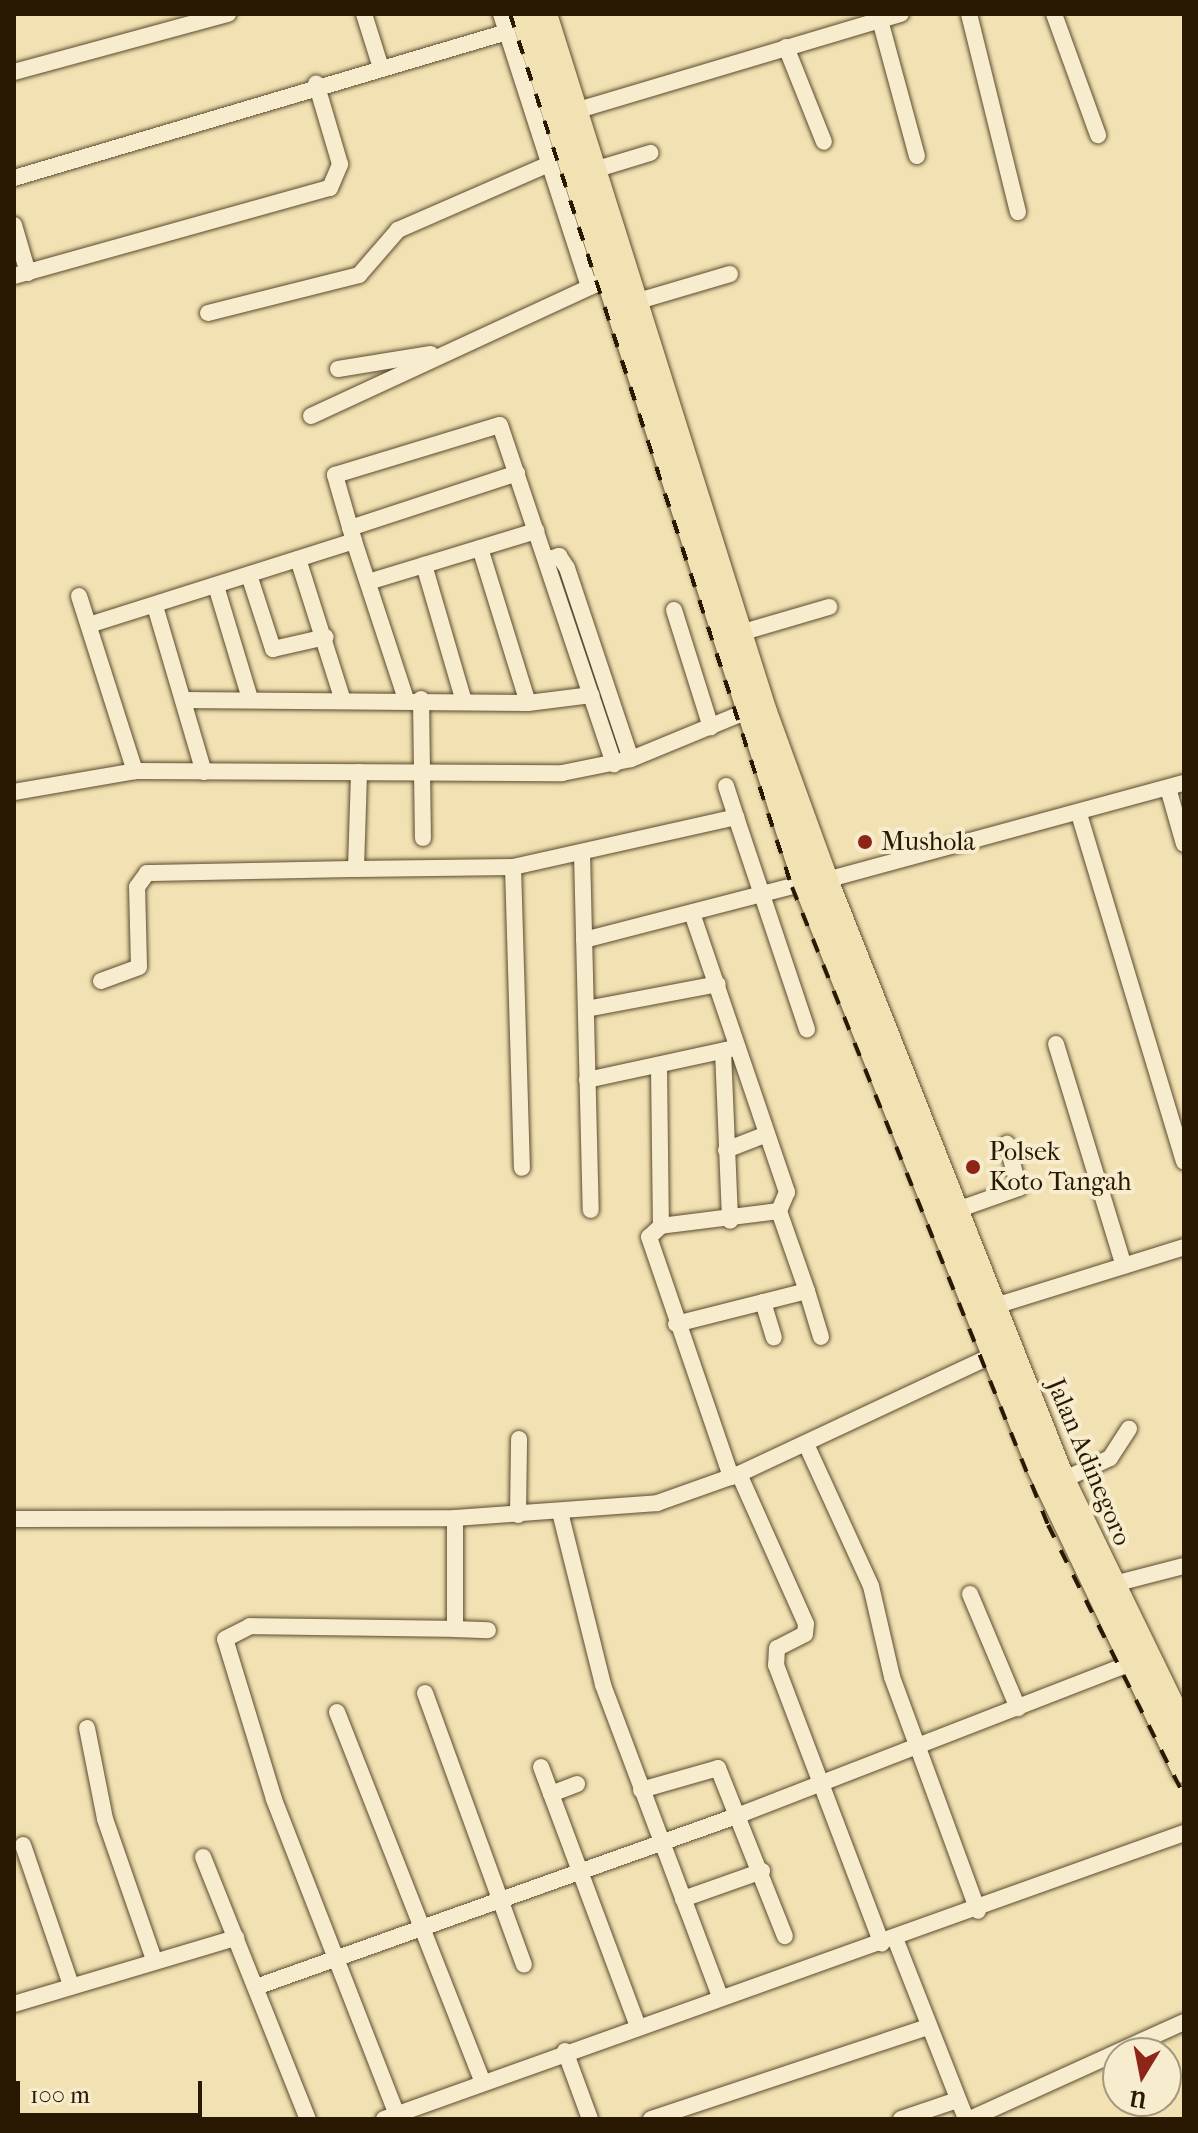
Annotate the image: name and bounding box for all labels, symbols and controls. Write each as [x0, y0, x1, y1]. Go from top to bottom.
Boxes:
place label: Mushola [881, 826, 975, 858]
marker: Mushola [856, 833, 874, 851]
place label: Polsek Koto Tangah [989, 1136, 1132, 1198]
marker: Polsek Koto Tangah [964, 1158, 982, 1176]
street label: Jalan Adinegoro [1040, 1374, 1138, 1550]
north arrow [1102, 2037, 1182, 2117]
scale bar [20, 2065, 206, 2115]
text: 100 m [30, 2081, 90, 2109]
text: U [1128, 2084, 1149, 2113]

